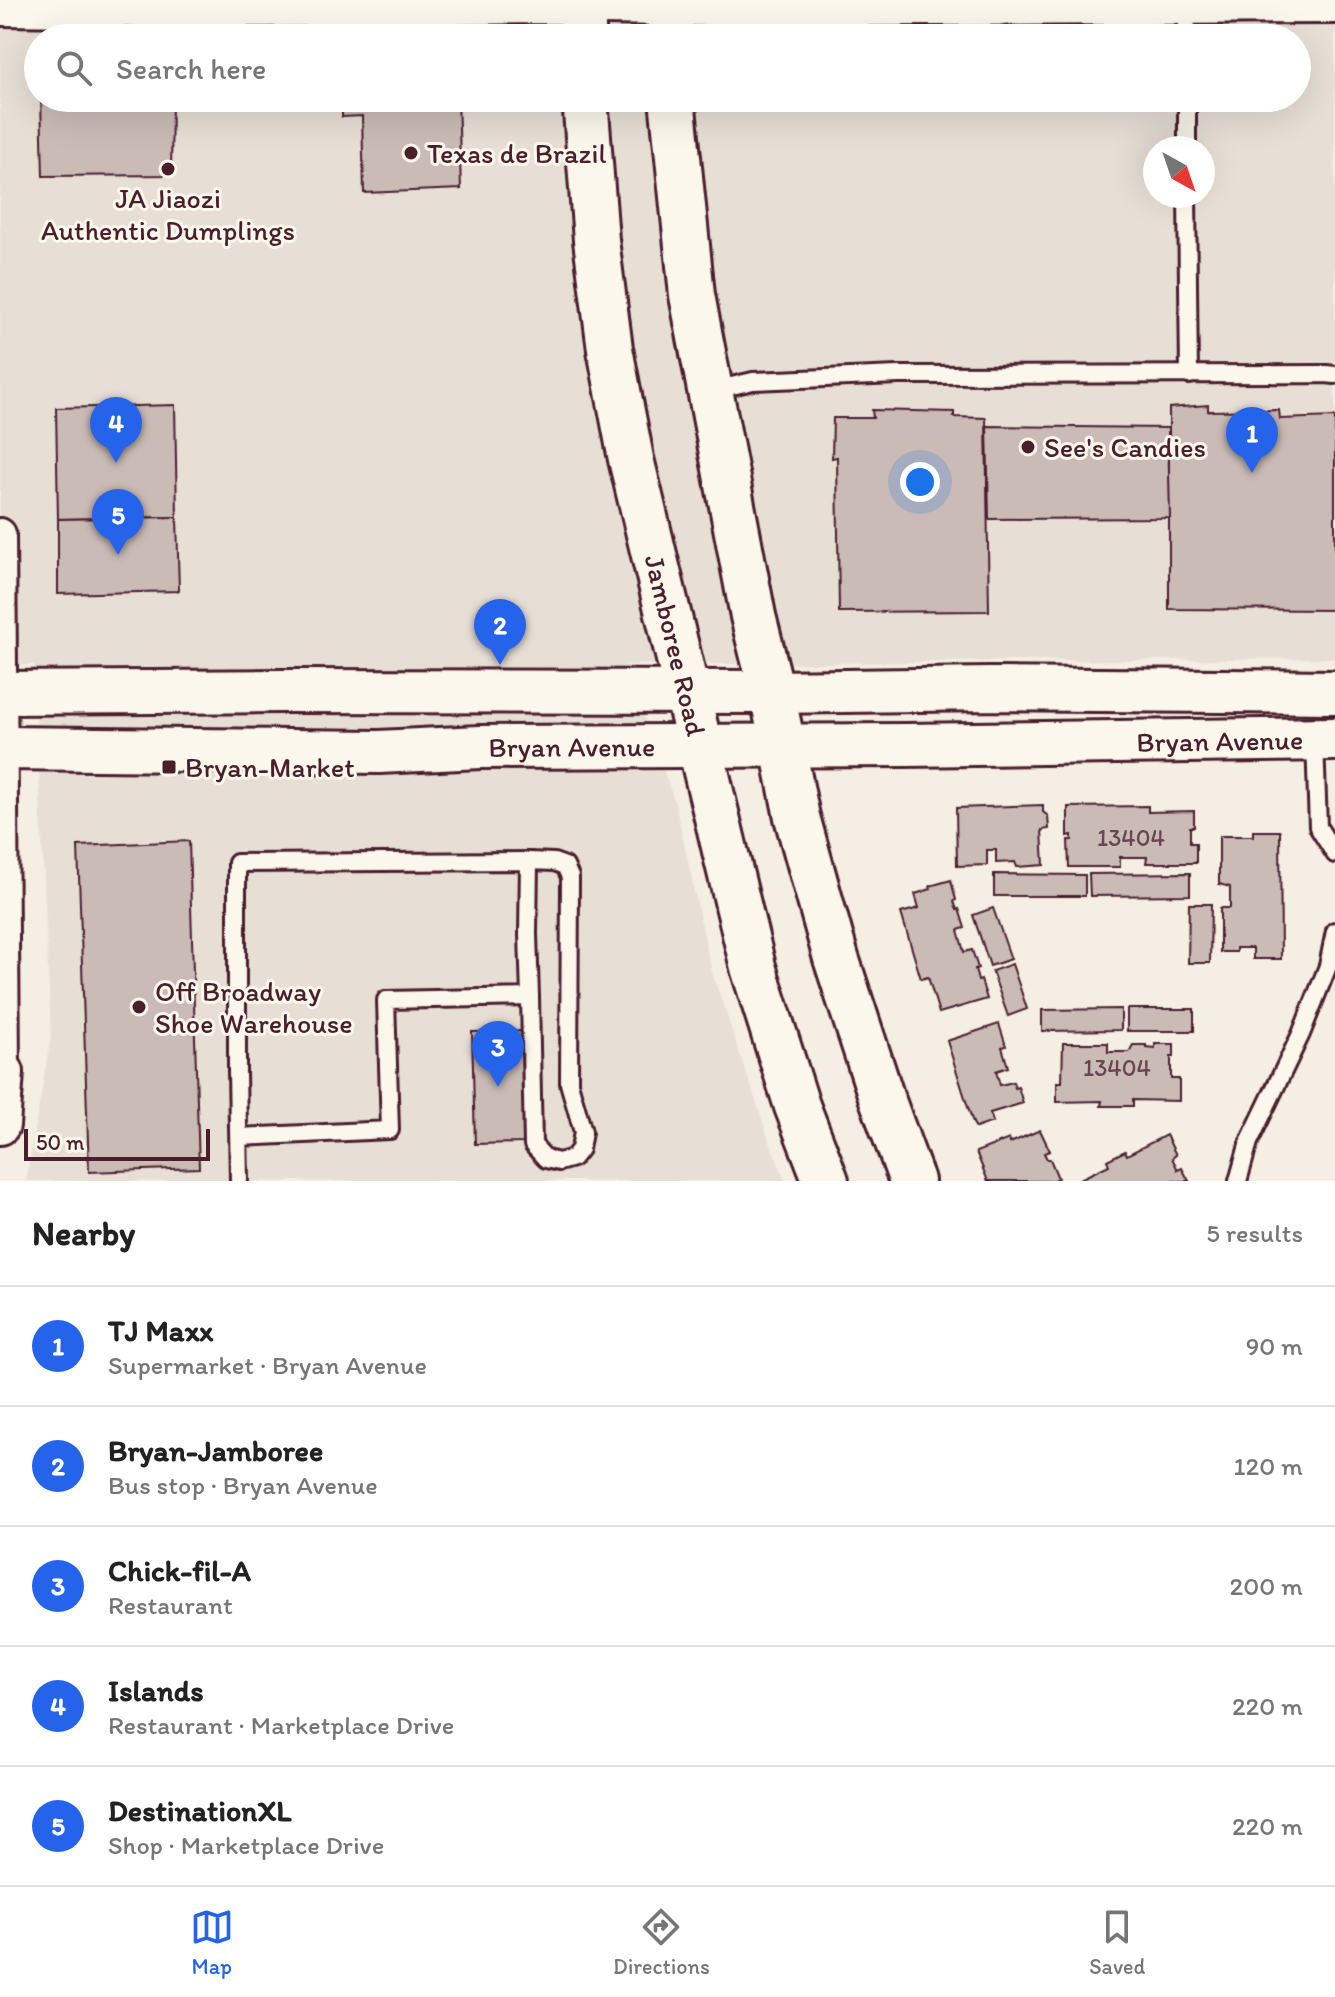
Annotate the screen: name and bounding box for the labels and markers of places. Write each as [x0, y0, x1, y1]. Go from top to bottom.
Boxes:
place label: Texas de Brazil [427, 136, 606, 170]
marker: Texas de Brazil [402, 144, 420, 162]
marker: JA Jiaozi Authentic Dumplings [159, 160, 177, 178]
place label: JA Jiaozi Authentic Dumplings [41, 181, 295, 247]
pin: 4 [90, 397, 142, 463]
pin: 1 [1226, 407, 1278, 473]
place label: See's Candies [1044, 430, 1206, 464]
marker: See's Candies [1019, 438, 1037, 456]
pin: 5 [92, 489, 144, 555]
pin: 2 [474, 599, 526, 665]
place label: Bryan-Market [185, 750, 355, 784]
marker: Bryan-Market [160, 758, 178, 776]
place label: Off Broadway Shoe Warehouse [155, 974, 353, 1040]
marker: Off Broadway Shoe Warehouse [130, 998, 148, 1016]
pin: 3 [472, 1021, 524, 1087]

